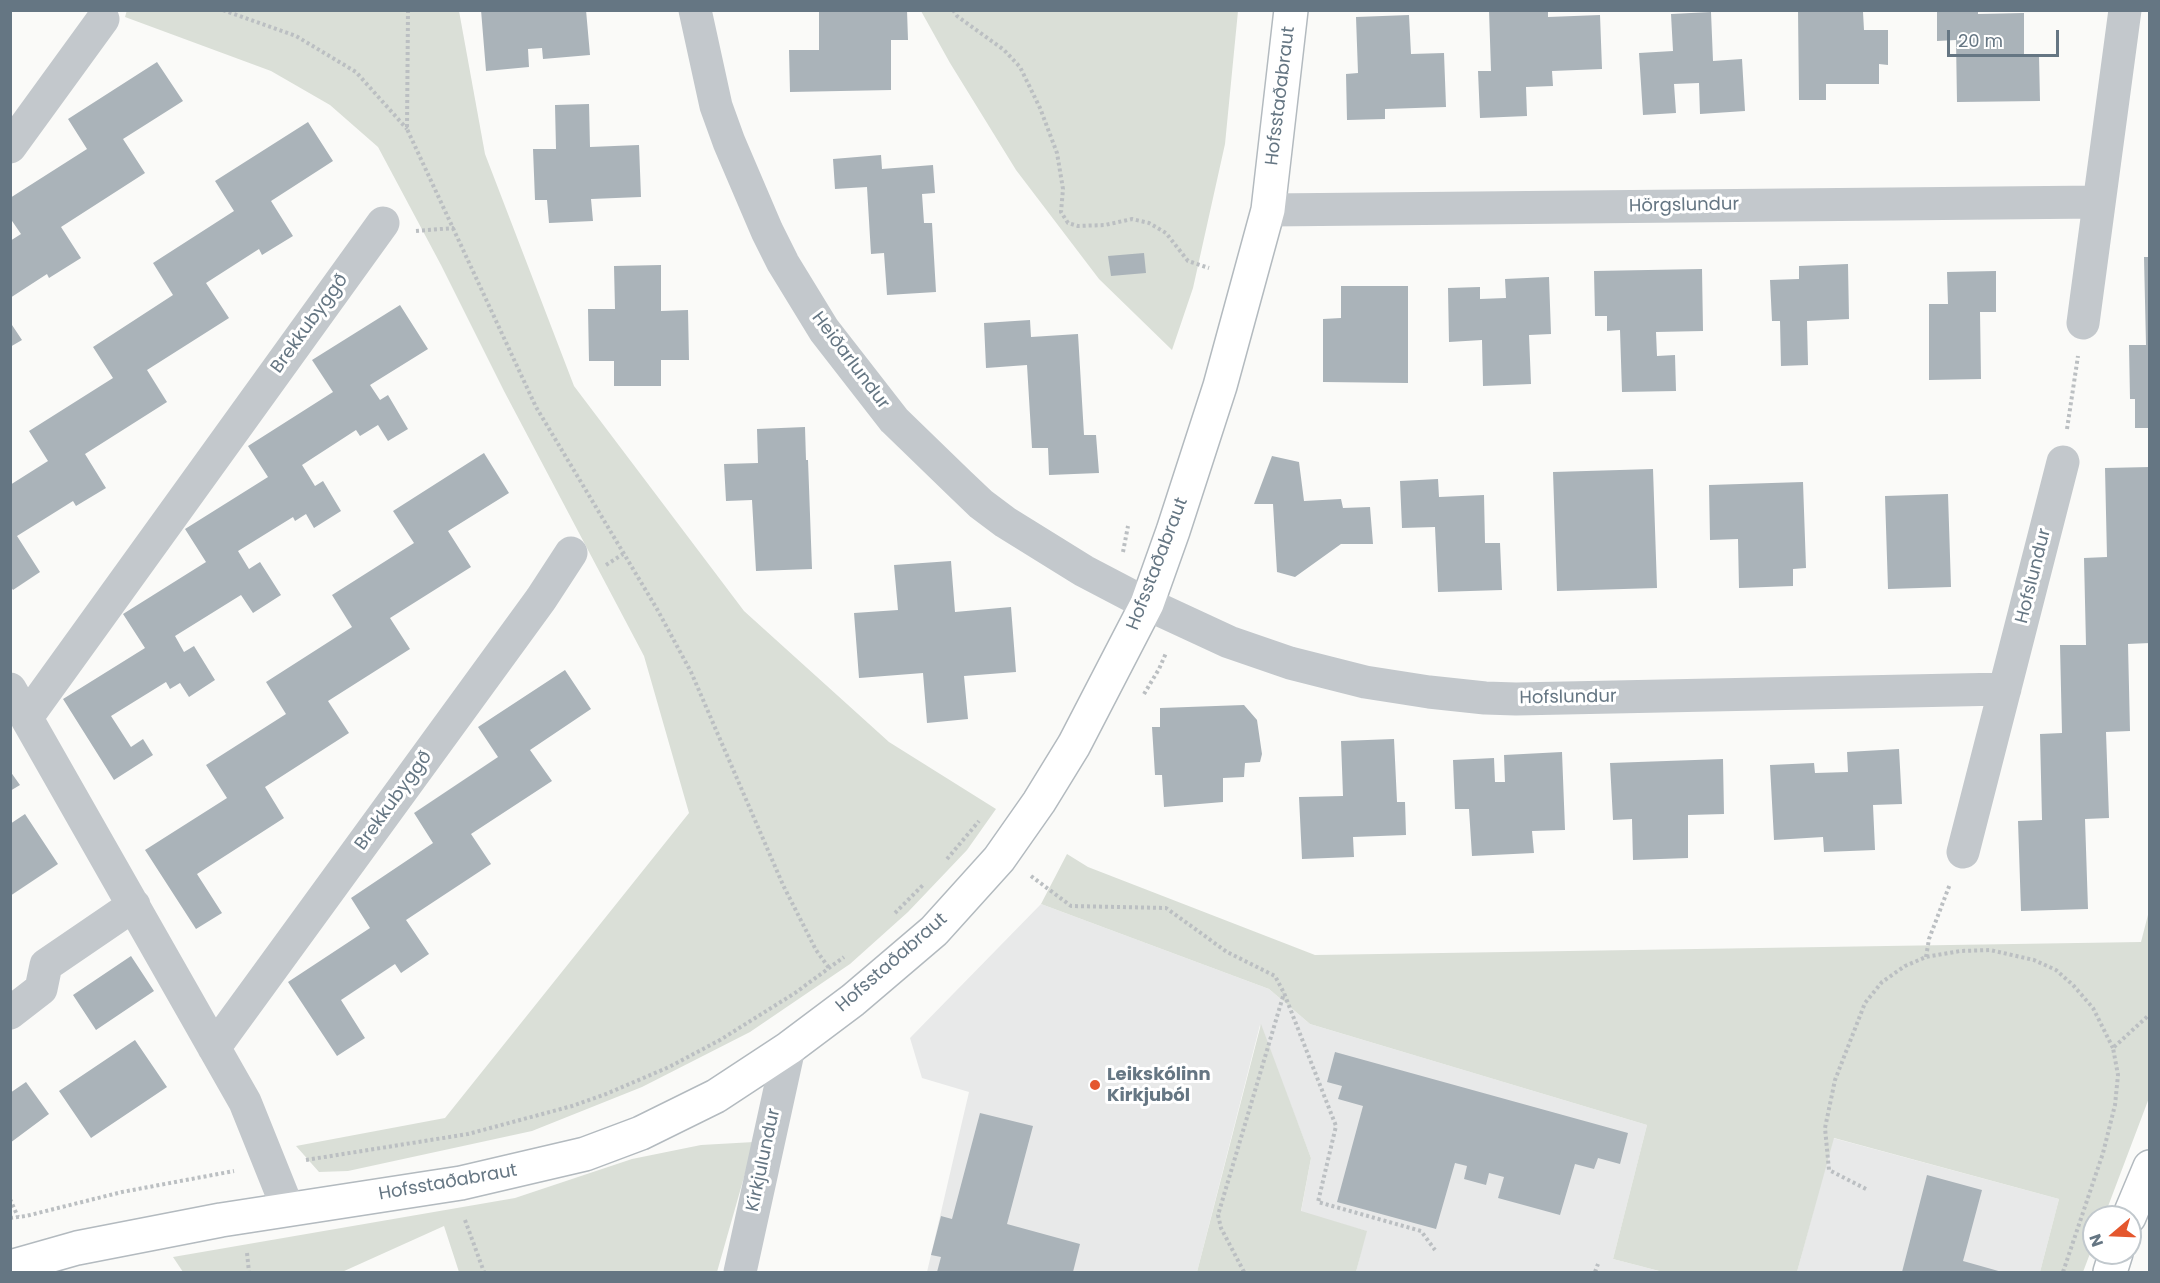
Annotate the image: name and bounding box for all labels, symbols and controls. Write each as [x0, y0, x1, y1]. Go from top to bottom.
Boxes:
scale bar [1950, 18, 2062, 56]
street label: Hofsstaðabraut [1262, 25, 1300, 167]
text: 20 m [1958, 28, 2003, 53]
street label: Hörgslundur [1629, 194, 1739, 218]
street label: Brekkubyggð [267, 270, 353, 378]
street label: Heiðarlundur [806, 308, 894, 414]
street label: Hofsstaðabraut [1123, 495, 1193, 633]
street label: Hofslundur [2012, 526, 2056, 626]
street label: Hofslundur [1519, 686, 1617, 710]
street label: Brekkubyggð [351, 747, 437, 855]
street label: Hofsstaðabraut [832, 909, 952, 1017]
place label: Leikskólinn Kirkjuból [1107, 1064, 1211, 1106]
marker: Leikskólinn Kirkjuból [1088, 1078, 1102, 1092]
street label: Kirkjulundur [743, 1106, 785, 1214]
street label: Hofsstaðabraut [377, 1160, 519, 1206]
north arrow [2082, 1205, 2142, 1265]
text: N [2084, 1231, 2109, 1250]

